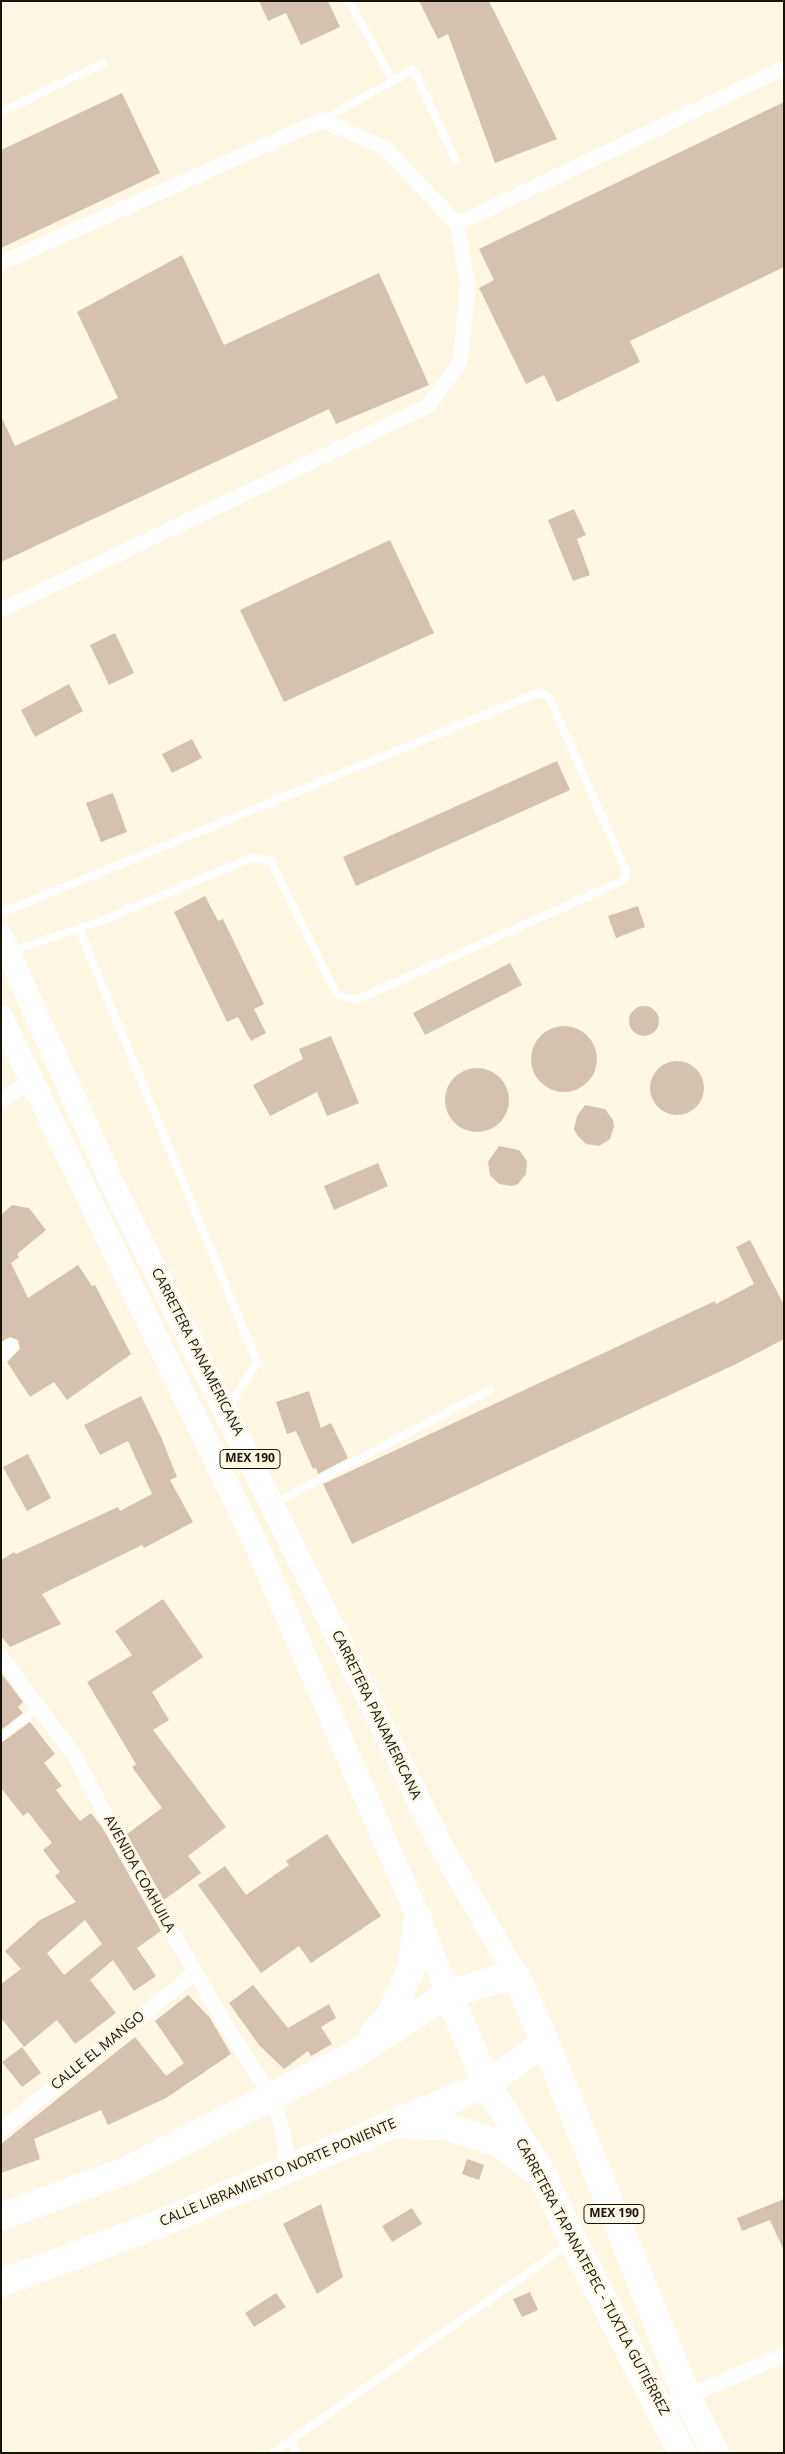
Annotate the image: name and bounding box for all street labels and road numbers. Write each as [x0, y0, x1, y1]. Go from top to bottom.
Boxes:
street label: CARRETERA PANAMERICANA [147, 1265, 247, 1439]
road number: MEX 190 [220, 1450, 280, 1468]
street label: CARRETERA PANAMERICANA [328, 1628, 424, 1802]
street label: AVENIDA COAHUILA [100, 1813, 178, 1935]
street label: CALLE EL MANGO [48, 2008, 148, 2094]
street label: CALLE LIBRAMIENTO NORTE PONIENTE [157, 2115, 399, 2231]
street label: CARRETERA TAPANATEPEC - TUXTLA GUTIÉRREZ [512, 2136, 672, 2418]
road number: MEX 190 [584, 2204, 644, 2224]

